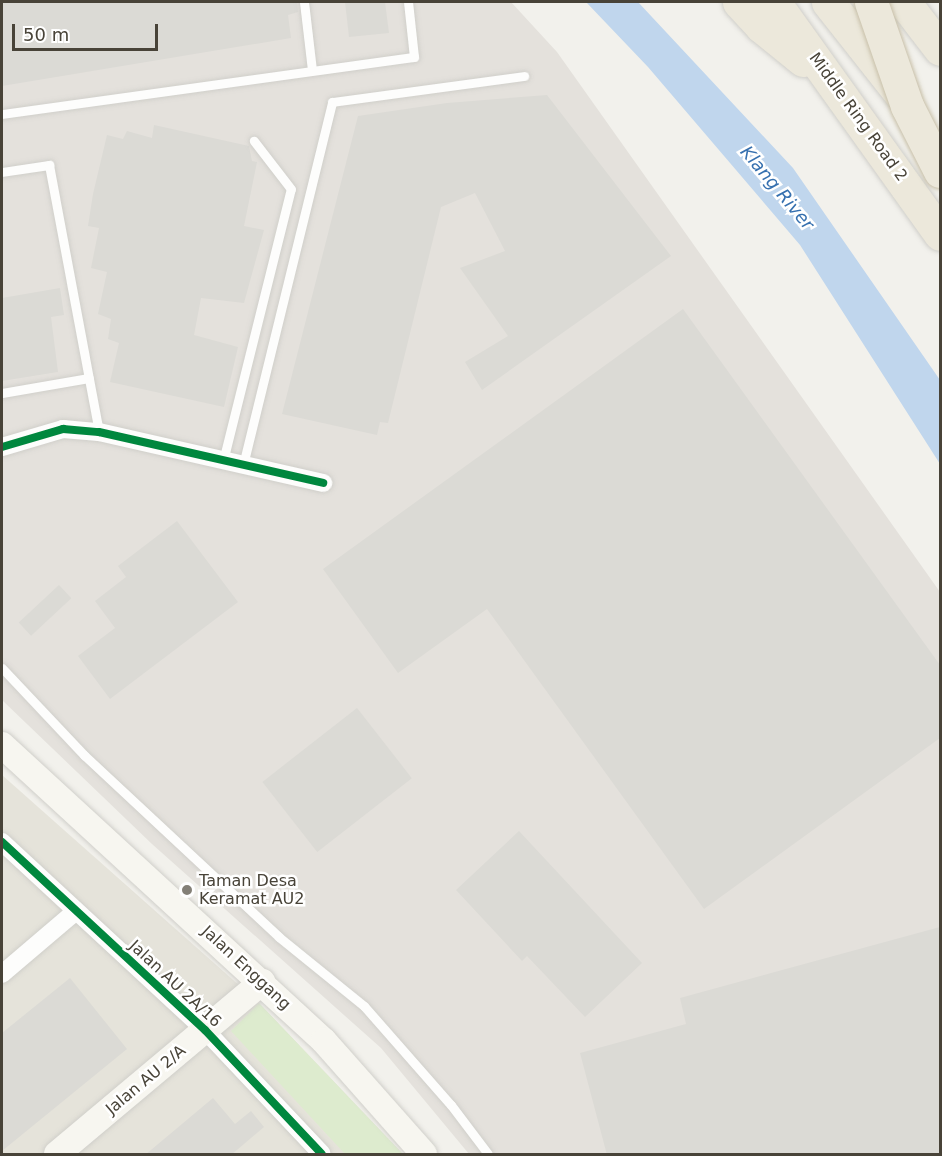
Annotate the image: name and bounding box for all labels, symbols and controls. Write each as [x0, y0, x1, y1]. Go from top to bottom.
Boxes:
scale bar [15, 12, 160, 50]
text: 50 m [23, 24, 69, 45]
street label: Middle Ring Road 2 [805, 49, 911, 185]
water label: Klang River [736, 142, 818, 234]
place label: Taman Desa Keramat AU2 [199, 871, 305, 909]
marker: Taman Desa Keramat AU2 [180, 883, 194, 897]
street label: Jalan Enggang [198, 922, 294, 1014]
street label: Jalan AU 2A/16 [125, 937, 225, 1031]
street label: Jalan AU 2/A [102, 1041, 190, 1119]

